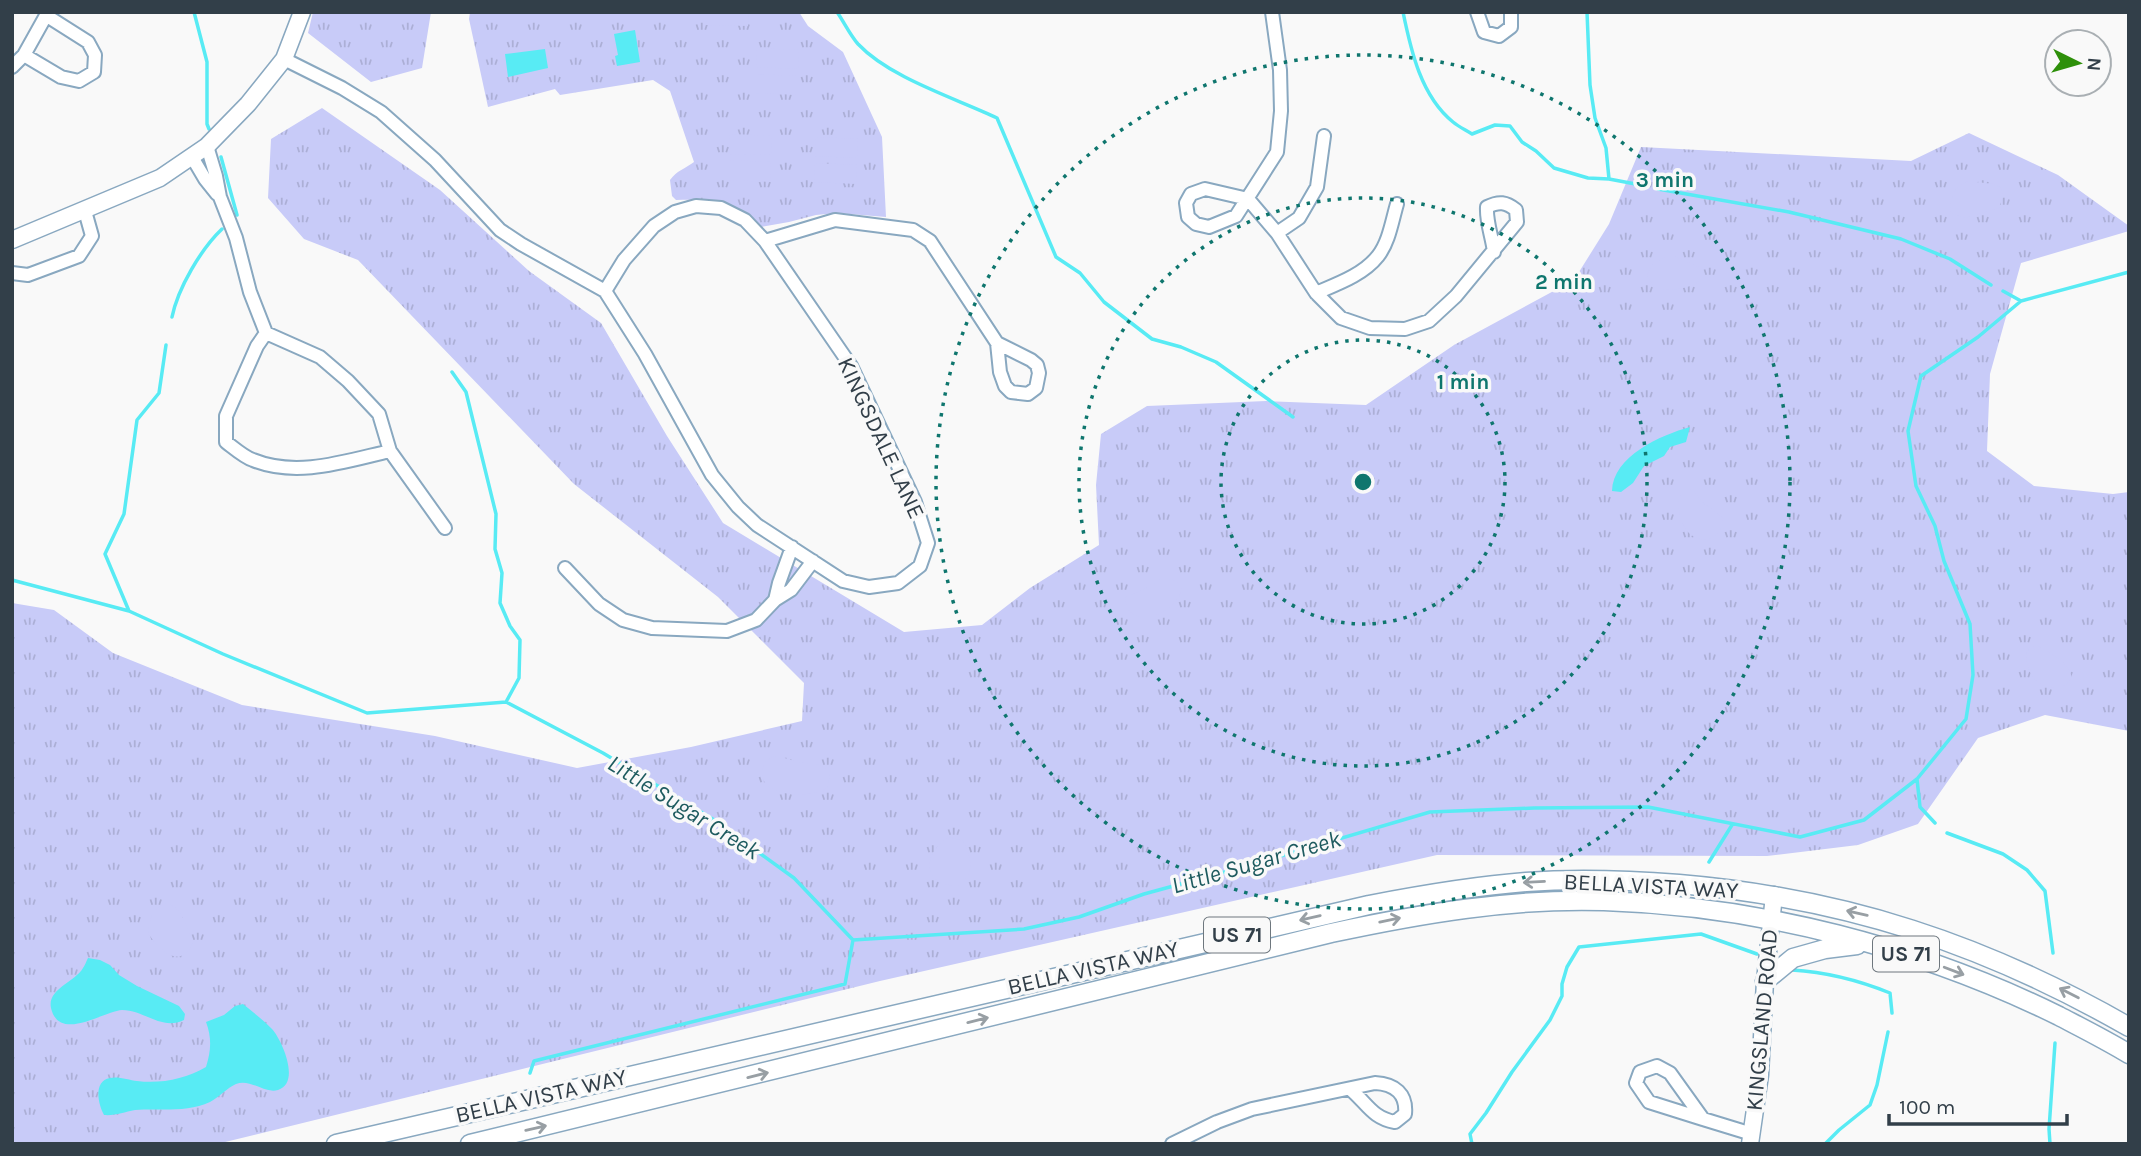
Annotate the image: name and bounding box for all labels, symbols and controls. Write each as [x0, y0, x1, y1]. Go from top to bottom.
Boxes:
north arrow [2043, 28, 2113, 98]
text: N [2082, 57, 2105, 72]
text: 3 min [1636, 168, 1694, 192]
text: 2 min [1535, 270, 1593, 294]
street label: KINGSDALE LANE [832, 353, 930, 523]
text: 1 min [1437, 370, 1489, 394]
centre of rings [1351, 470, 1375, 494]
water label: Little Sugar Creek [602, 749, 766, 866]
water label: Little Sugar Creek [1168, 824, 1345, 900]
street label: BELLA VISTA WAY [1563, 868, 1739, 904]
one-way arrow [1523, 875, 1546, 888]
one-way arrow [1846, 906, 1869, 919]
one-way arrow [1299, 912, 1322, 926]
one-way arrow [1378, 913, 1401, 927]
road number: US 71 [1204, 918, 1270, 953]
street label: KINGSLAND ROAD [1741, 928, 1783, 1112]
street label: BELLA VISTA WAY [1005, 935, 1182, 1001]
road number: US 71 [1873, 936, 1939, 972]
one-way arrow [1943, 966, 1965, 979]
one-way arrow [2059, 986, 2080, 1000]
one-way arrow [967, 1013, 989, 1026]
street label: BELLA VISTA WAY [453, 1063, 630, 1129]
one-way arrow [746, 1068, 768, 1081]
scale bar [1889, 1082, 2068, 1126]
text: 100 m [1899, 1095, 1956, 1119]
one-way arrow [524, 1121, 547, 1134]

